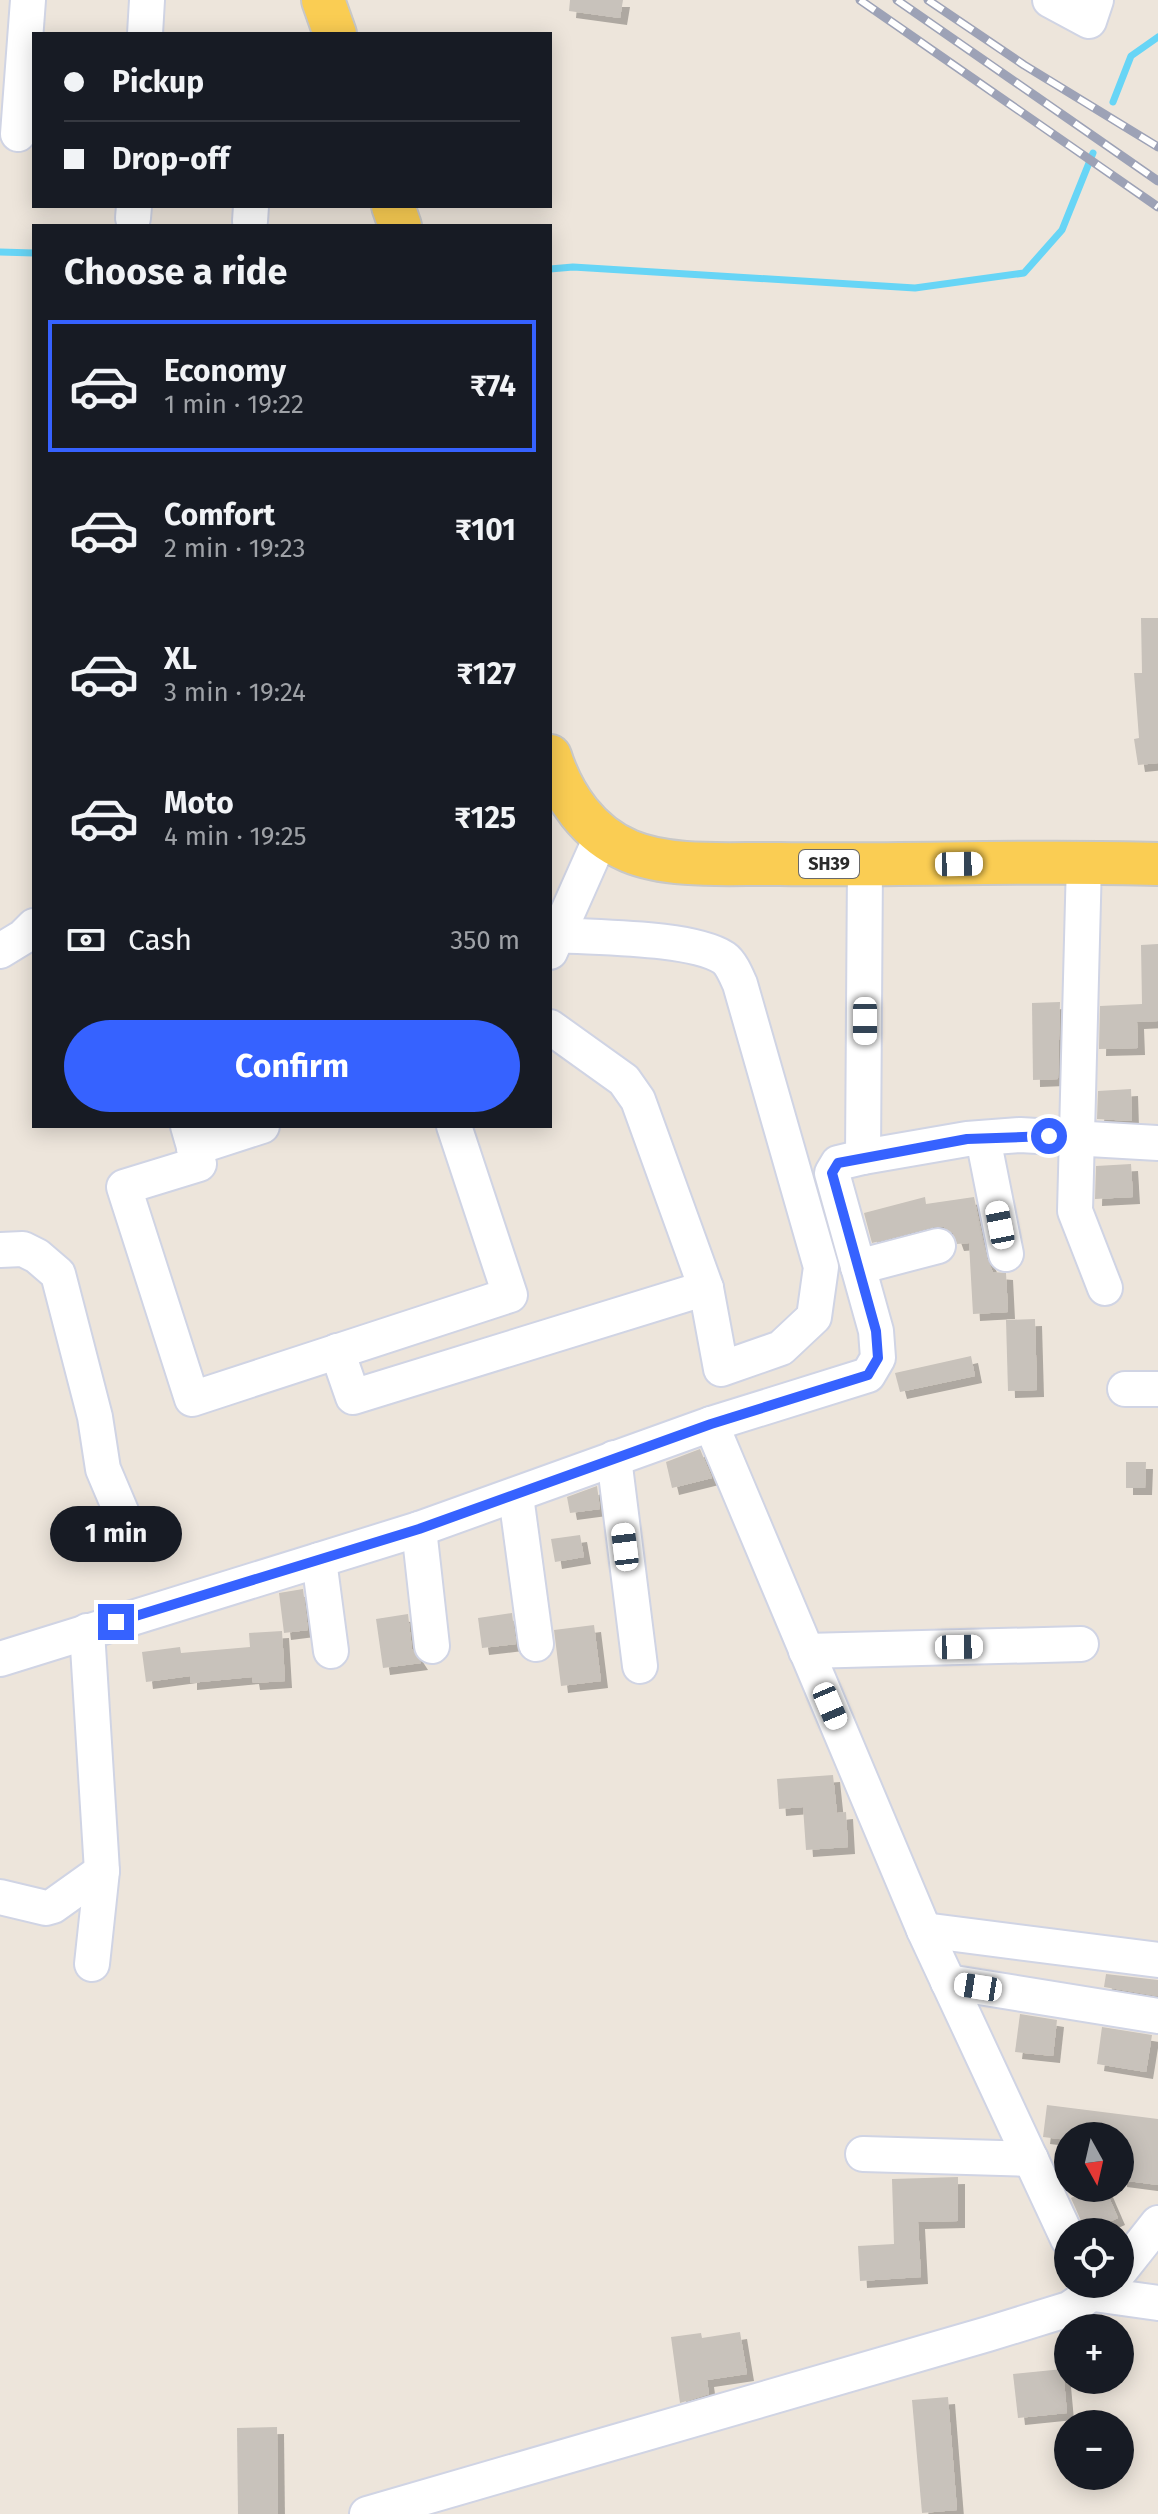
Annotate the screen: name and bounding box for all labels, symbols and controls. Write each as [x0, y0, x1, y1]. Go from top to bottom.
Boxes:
text: Pickup [112, 64, 204, 100]
text: Drop-off [112, 141, 229, 177]
text: Choose a ride [64, 250, 287, 294]
icon: car [68, 350, 140, 422]
text: Economy [164, 353, 286, 389]
text: ₹74 [470, 368, 516, 404]
text: 1 min · 19:22 [164, 389, 304, 420]
icon: car [68, 494, 140, 566]
text: Comfort [164, 497, 275, 533]
text: ₹101 [455, 512, 516, 548]
text: 2 min · 19:23 [164, 533, 306, 564]
icon: car [68, 638, 140, 710]
text: XL [164, 641, 197, 677]
text: ₹127 [457, 656, 516, 692]
text: 3 min · 19:24 [164, 677, 306, 708]
icon: car [68, 782, 140, 854]
text: Moto [164, 785, 234, 821]
text: ₹125 [454, 800, 516, 836]
text: 4 min · 19:25 [164, 821, 307, 852]
road number: SH39 [799, 850, 859, 878]
car [935, 852, 983, 876]
icon: cash [64, 918, 108, 962]
text: Cash [128, 922, 192, 958]
text: 350 m [450, 925, 520, 956]
car [853, 997, 877, 1045]
button: Confirm [64, 1020, 520, 1112]
route start [1031, 1118, 1067, 1154]
car [984, 1199, 1016, 1251]
callout: 1 min [50, 1506, 182, 1562]
text: 1 min [85, 1518, 147, 1549]
car [610, 1522, 640, 1572]
route end [98, 1604, 134, 1640]
car [935, 1635, 983, 1659]
car [810, 1679, 850, 1733]
car [952, 1971, 1004, 2003]
north arrow [1054, 2122, 1134, 2202]
map controls [1054, 2122, 1134, 2490]
button: locate [1054, 2218, 1134, 2298]
button: + [1054, 2314, 1134, 2394]
button: − [1054, 2410, 1134, 2490]

